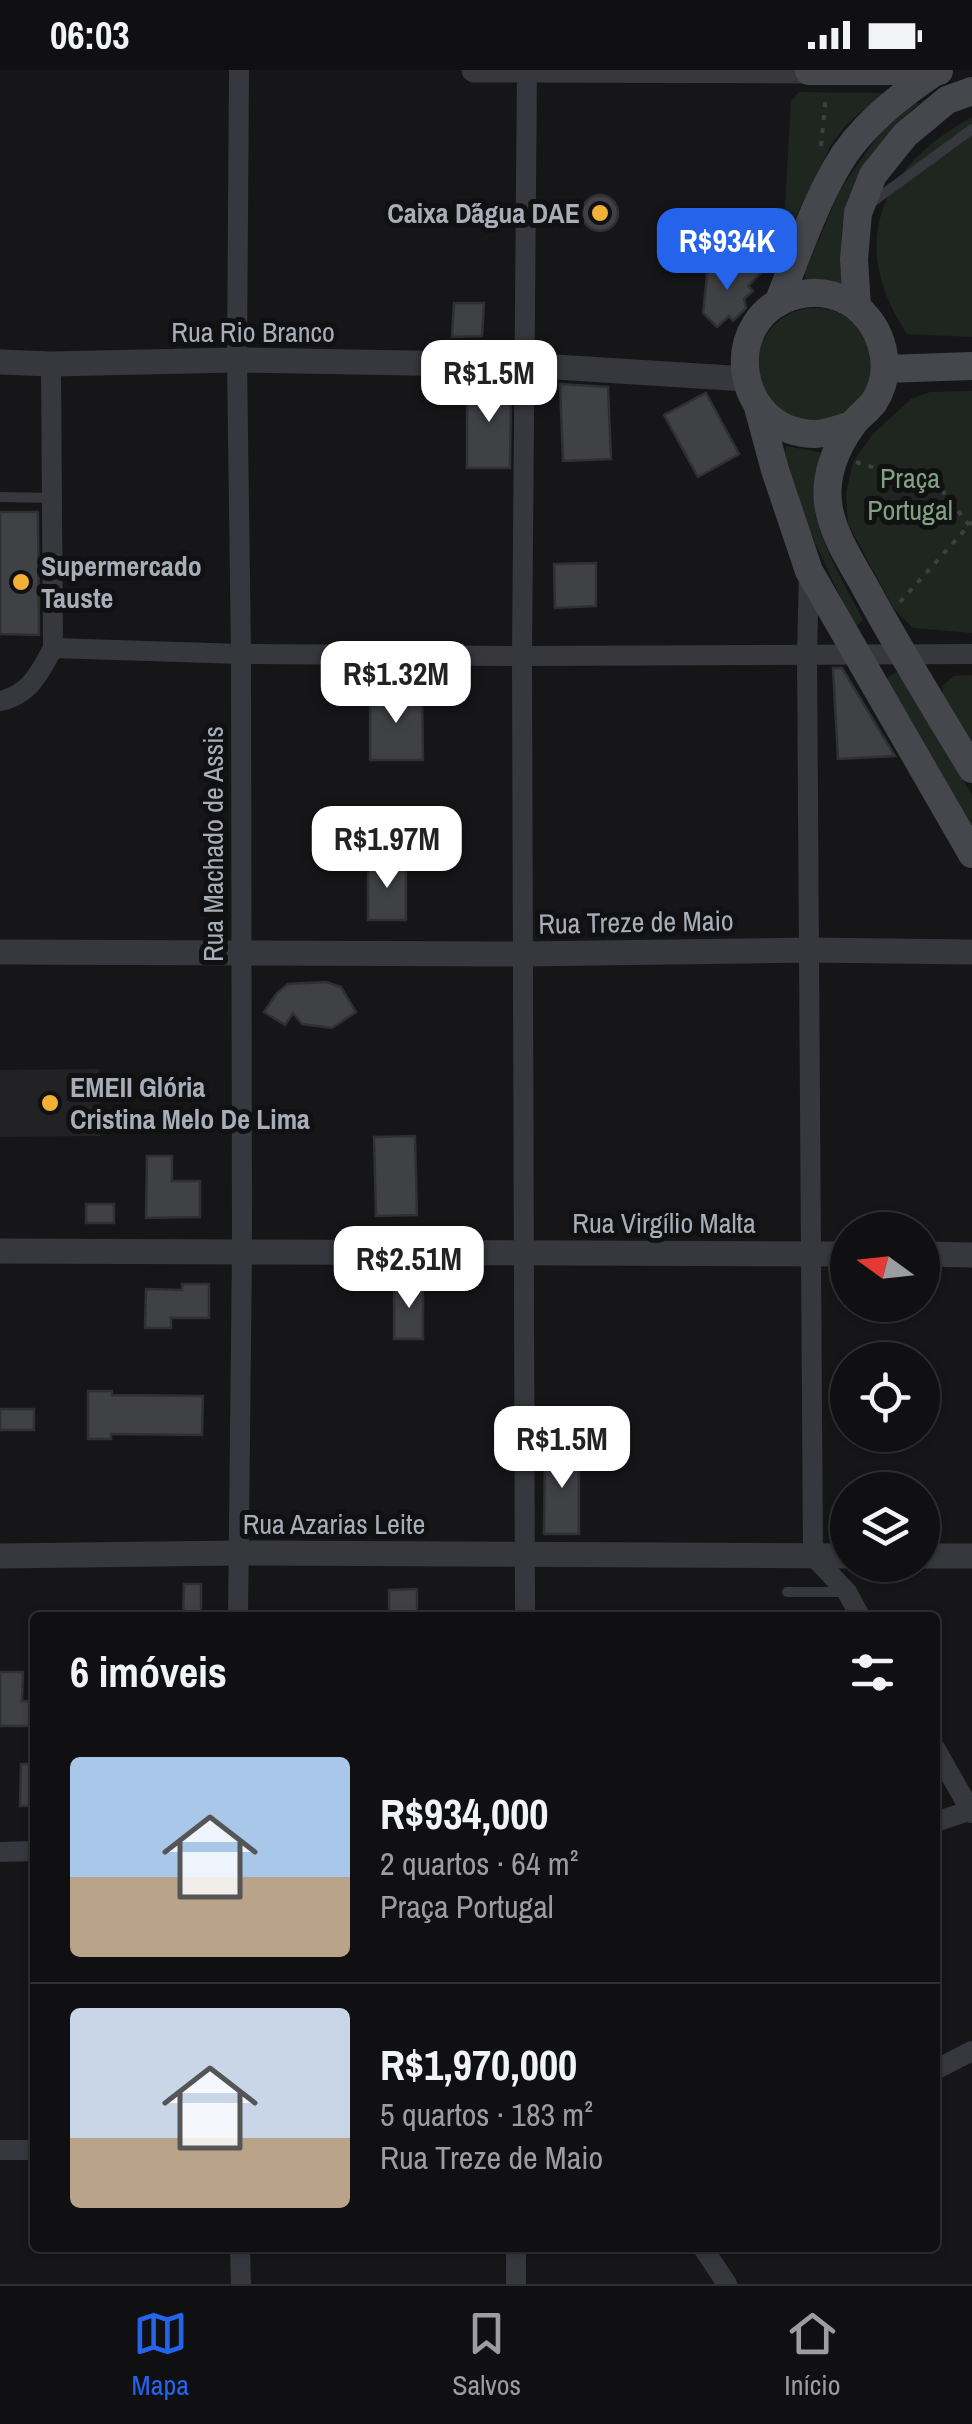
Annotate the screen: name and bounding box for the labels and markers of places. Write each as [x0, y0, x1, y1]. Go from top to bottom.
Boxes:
place label: Caixa D´água DAE [387, 194, 580, 232]
marker: Caixa D´água DAE [589, 202, 611, 224]
pin: R$934K [646, 208, 808, 293]
pin: R$1.5M [408, 340, 570, 425]
place label: Supermercado Tauste [41, 547, 202, 617]
marker: Supermercado Tauste [10, 571, 32, 593]
pin: R$1.32M [304, 641, 488, 726]
pin: R$1.97M [295, 806, 479, 891]
place label: EMEII Glória Cristina Melo De Lima [70, 1068, 310, 1138]
marker: EMEII Glória Cristina Melo De Lima [39, 1092, 61, 1114]
pin: R$2.51M [317, 1226, 501, 1311]
pin: R$1.5M [481, 1406, 643, 1491]

